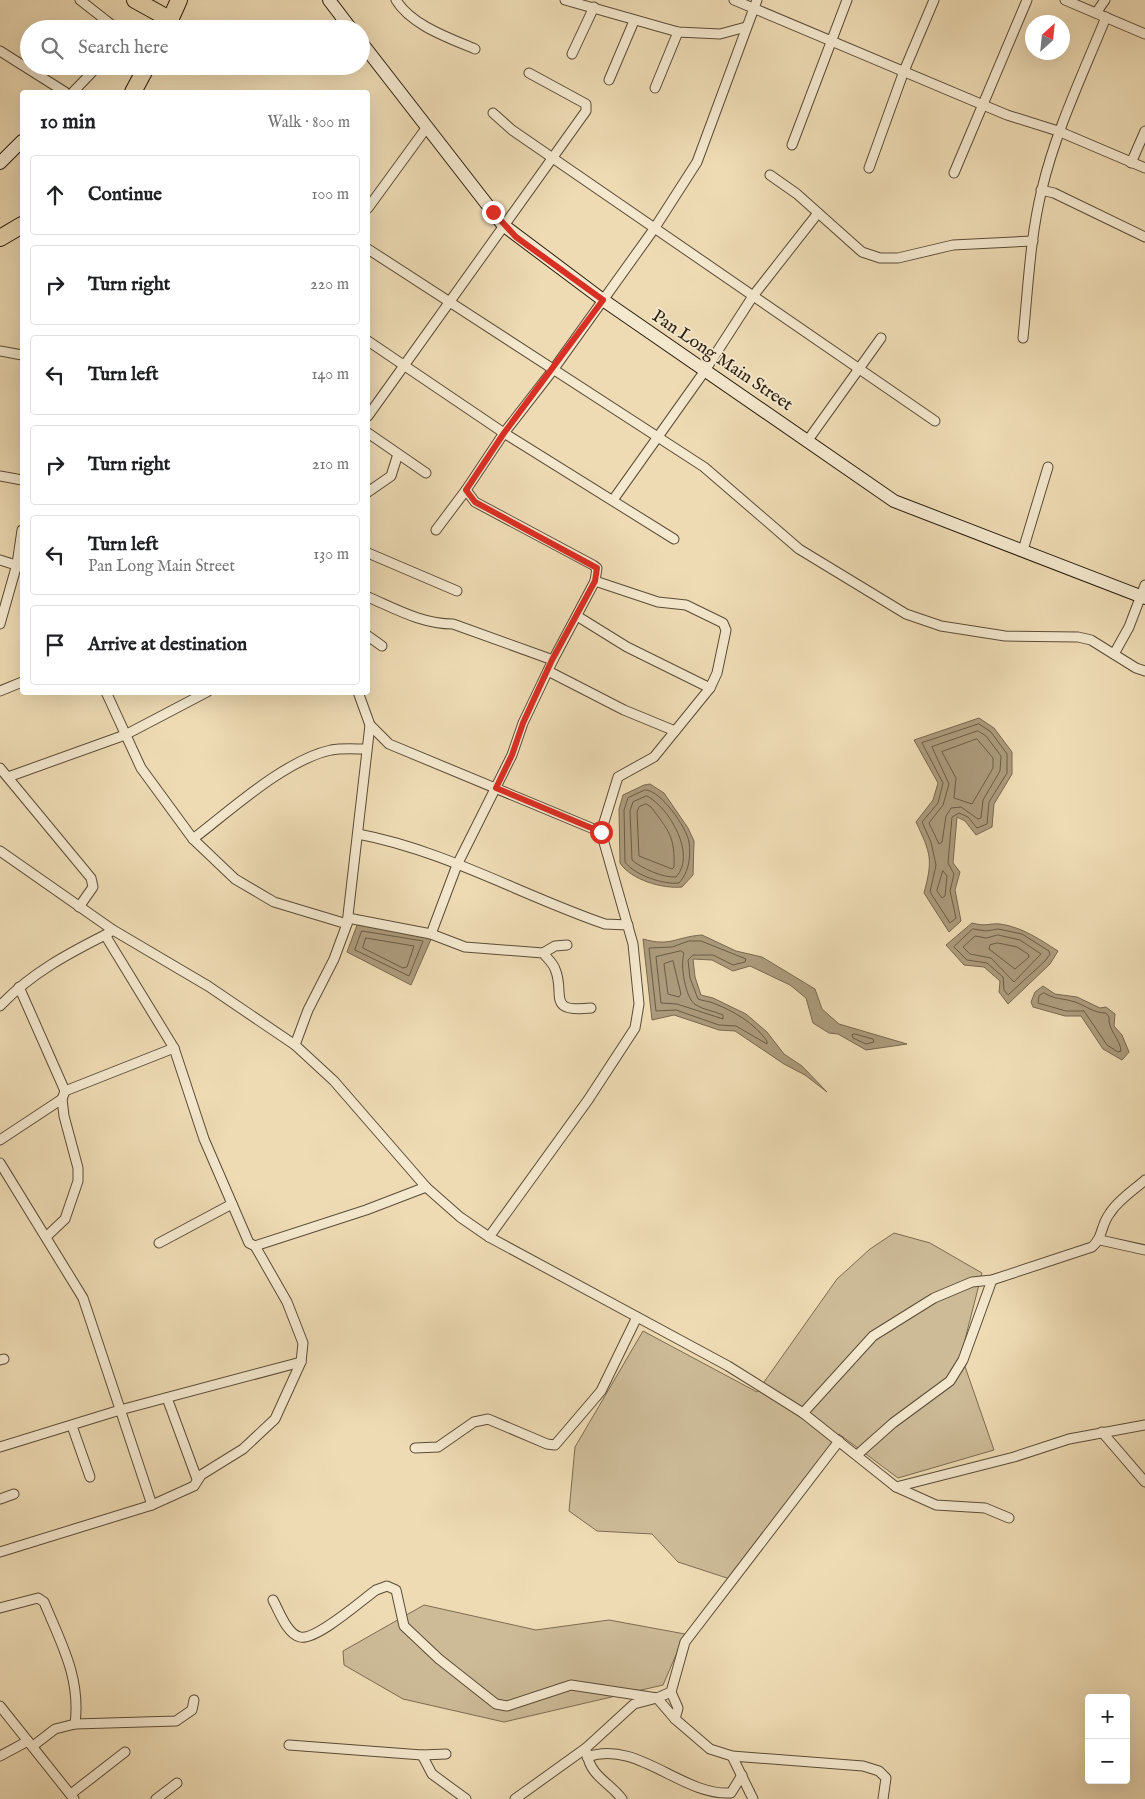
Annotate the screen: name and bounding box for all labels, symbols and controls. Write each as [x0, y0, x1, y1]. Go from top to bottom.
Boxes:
north arrow [1025, 15, 1070, 60]
search box [20, 20, 370, 75]
icon: search [38, 34, 66, 62]
text: Search here [78, 36, 169, 60]
text: 10 min [40, 109, 96, 136]
text: Walk · 800 m [268, 113, 350, 133]
icon: ahead [41, 181, 69, 209]
text: Continue [88, 183, 162, 207]
text: 100 m [312, 185, 349, 205]
route end [482, 201, 505, 224]
icon: right [41, 271, 69, 299]
text: Turn right [88, 273, 170, 297]
text: 220 m [310, 275, 349, 295]
street label: Pan Long Main Street [647, 305, 797, 417]
icon: left [41, 361, 69, 389]
text: Turn left [88, 363, 159, 387]
text: 140 m [311, 365, 349, 385]
icon: right [41, 451, 69, 479]
text: Turn right [88, 453, 170, 477]
text: 210 m [312, 455, 349, 475]
text: Turn left [88, 533, 159, 557]
icon: left [41, 541, 69, 569]
text: 130 m [313, 545, 349, 565]
text: Pan Long Main Street [88, 557, 235, 577]
icon: arrive [41, 631, 69, 659]
text: Arrive at destination [88, 633, 247, 657]
route start [590, 821, 613, 844]
map controls [1085, 1694, 1130, 1784]
button: + [1085, 1694, 1130, 1739]
button: − [1085, 1739, 1130, 1784]

